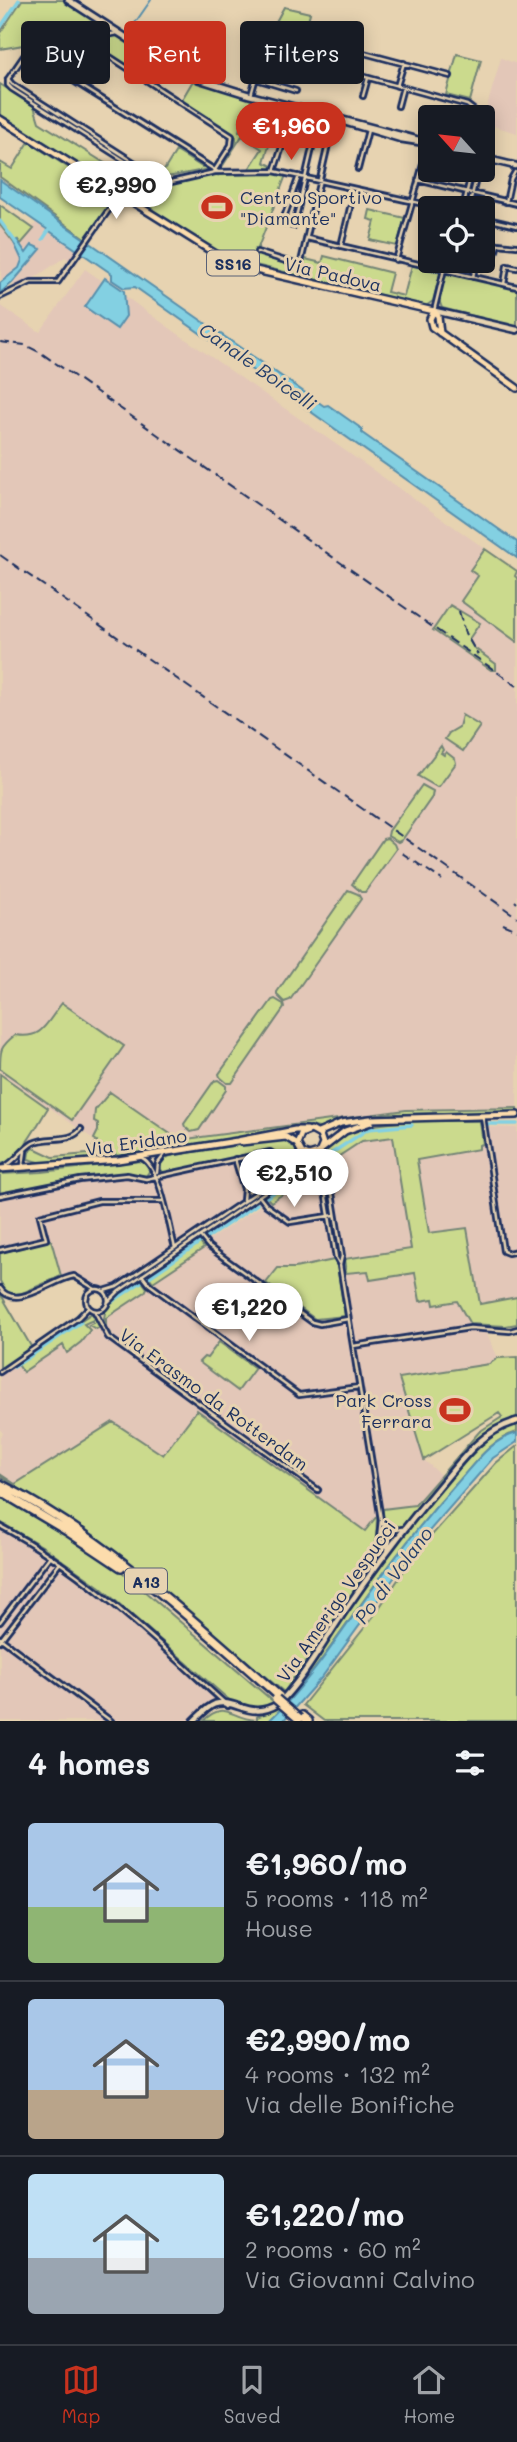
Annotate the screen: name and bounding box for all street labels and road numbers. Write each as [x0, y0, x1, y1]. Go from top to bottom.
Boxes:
road number: SS16 [207, 250, 259, 276]
street label: Via Padova [282, 251, 384, 297]
street label: Via Eridano [84, 1123, 189, 1161]
street label: Via Erasmo da Rotterdam [115, 1322, 313, 1476]
street label: Via Amerigo Vespucci [271, 1515, 401, 1687]
road number: A13 [125, 1568, 167, 1594]

